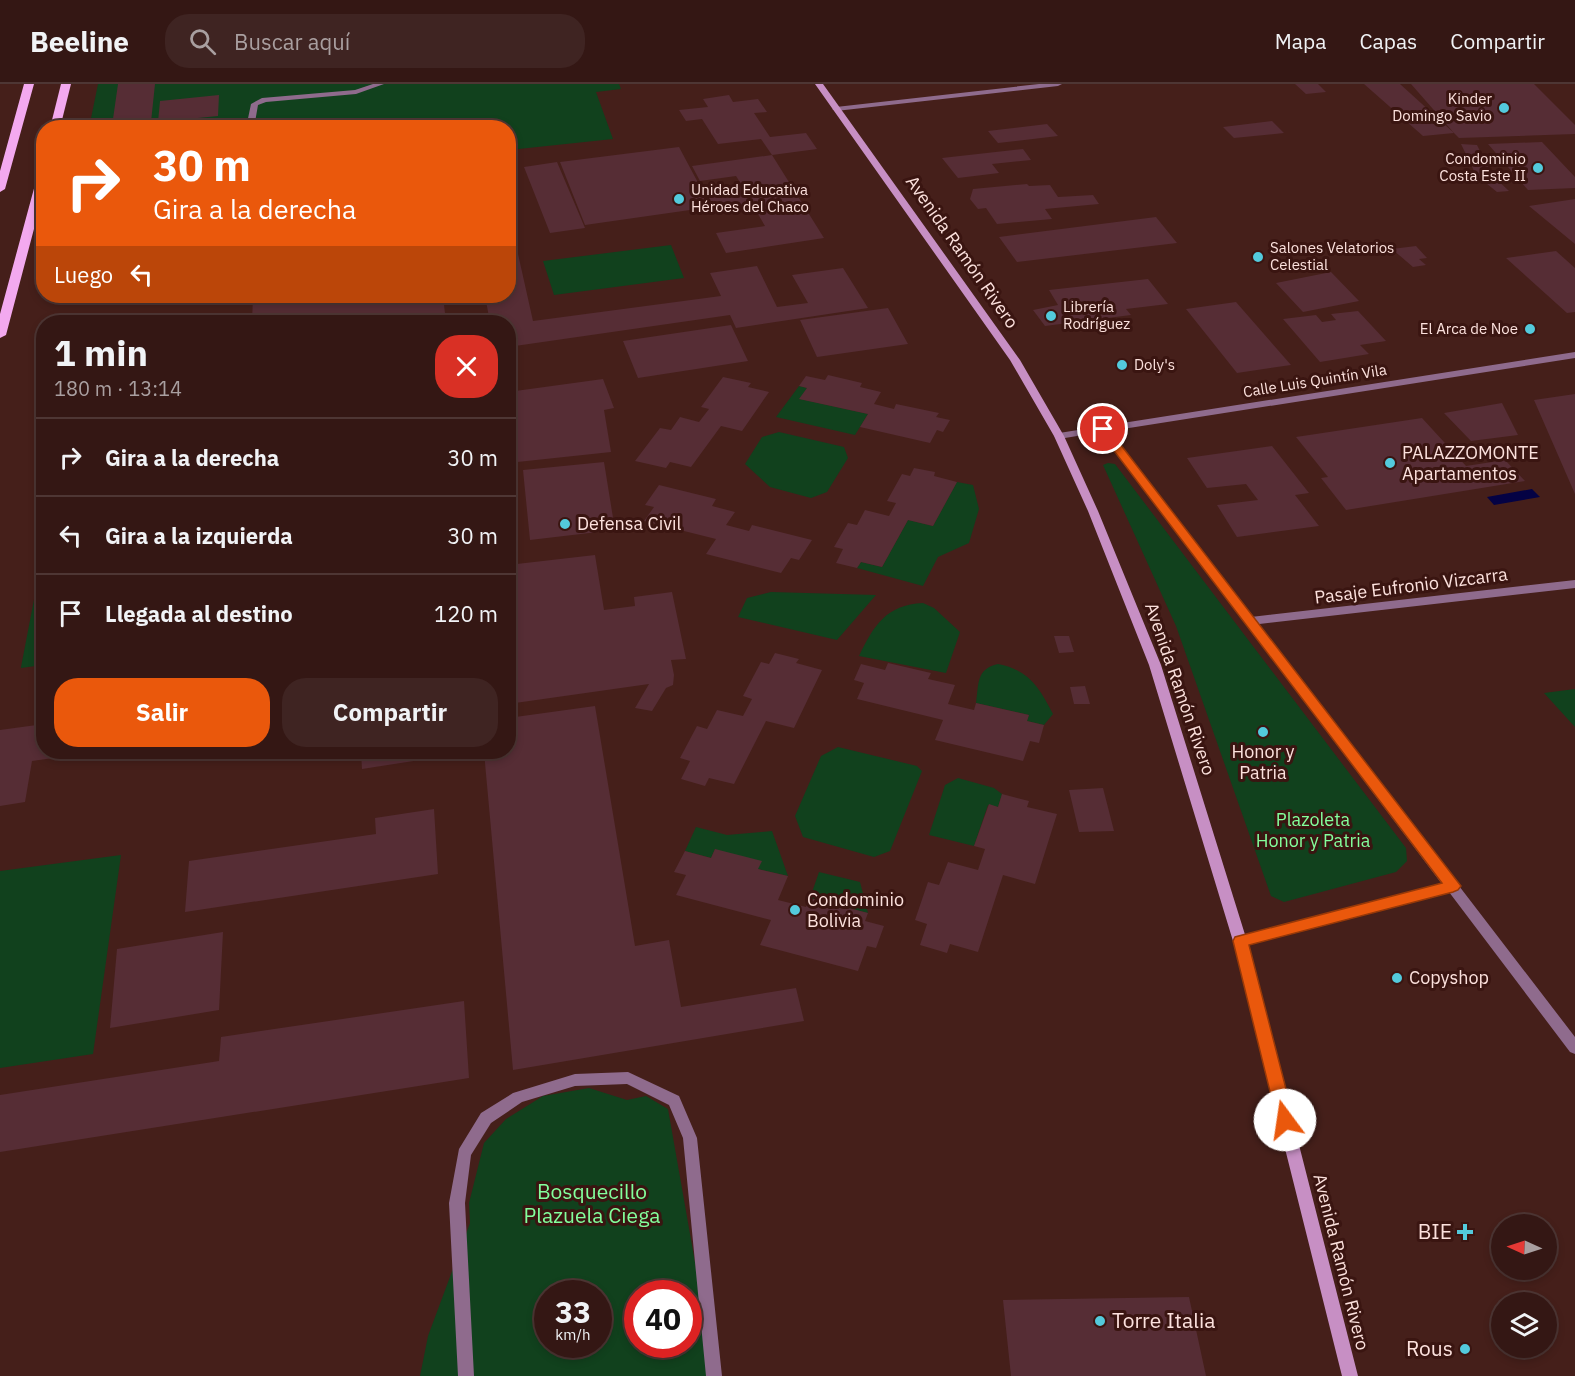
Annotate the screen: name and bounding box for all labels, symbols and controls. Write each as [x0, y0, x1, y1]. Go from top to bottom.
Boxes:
search box [165, 14, 585, 68]
text: Beeline [30, 23, 129, 60]
icon: search [186, 25, 219, 58]
text: Buscar aquí [234, 27, 350, 56]
text: Mapa [1275, 27, 1326, 55]
text: Capas [1359, 27, 1417, 55]
text: Compartir [1450, 27, 1545, 55]
place label: Kinder Domingo Savio [1392, 89, 1492, 125]
marker: Kinder Domingo Savio [1497, 101, 1511, 115]
text: 30 m [153, 138, 251, 193]
icon: right [54, 144, 132, 222]
place label: Condominio Costa Este II [1439, 149, 1526, 185]
marker: Condominio Costa Este II [1531, 161, 1545, 175]
street label: Avenida Ramón Rivero [901, 171, 1024, 333]
place label: Unidad Educativa Héroes del Chaco [691, 180, 809, 216]
text: Gira a la derecha [153, 191, 356, 226]
marker: Unidad Educativa Héroes del Chaco [672, 192, 686, 206]
place label: Salones Velatorios Celestial [1270, 238, 1394, 274]
marker: Salones Velatorios Celestial [1251, 250, 1265, 264]
icon: left [125, 258, 158, 291]
text: Luego [54, 260, 113, 289]
place label: Librería Rodríguez [1063, 297, 1130, 333]
marker: Librería Rodríguez [1044, 309, 1058, 323]
place label: El Arca de Noe [1420, 319, 1518, 338]
marker: El Arca de Noe [1523, 322, 1537, 336]
text: 1 min [54, 329, 148, 376]
button: close [435, 335, 498, 398]
place label: Doly's [1134, 355, 1175, 374]
marker: Doly's [1115, 358, 1129, 372]
street label: Calle Luis Quintín Vila [1242, 360, 1388, 401]
text: 180 m · 13:14 [54, 375, 182, 402]
pin [1077, 403, 1128, 454]
icon: arrive [1086, 412, 1119, 445]
icon: right [54, 441, 87, 474]
place label: PALAZZOMONTE Apartamentos [1402, 441, 1539, 485]
text: Gira a la derecha [105, 443, 279, 472]
text: 30 m [447, 443, 498, 472]
marker: PALAZZOMONTE Apartamentos [1383, 456, 1397, 470]
place label: Defensa Civil [577, 512, 681, 535]
marker: Defensa Civil [558, 517, 572, 531]
icon: left [54, 519, 87, 552]
text: Gira a la izquierda [105, 521, 293, 550]
text: 30 m [447, 521, 498, 550]
street label: Pasaje Eufronio Vizcarra [1313, 562, 1509, 609]
icon: arrive [54, 597, 87, 630]
text: Llegada al destino [105, 599, 293, 628]
text: 120 m [434, 599, 498, 628]
street label: Avenida Ramón Rivero [1140, 599, 1221, 778]
button: Salir [54, 678, 270, 747]
button: Compartir [282, 678, 498, 747]
marker: Honor y Patria [1256, 725, 1270, 739]
place label: Honor y Patria [1232, 740, 1294, 784]
park label: Plazoleta Honor y Patria [1256, 808, 1371, 852]
place label: Condominio Bolivia [807, 888, 904, 932]
marker: Condominio Bolivia [788, 903, 802, 917]
place label: Copyshop [1409, 966, 1489, 989]
marker: Copyshop [1390, 971, 1404, 985]
position arrow [1253, 1088, 1317, 1152]
street label: Avenida Ramón Rivero [1308, 1171, 1375, 1353]
park label: Bosquecillo Plazuela Ciega [524, 1177, 660, 1229]
north arrow [1491, 1214, 1557, 1280]
map controls [1491, 1214, 1557, 1358]
place label: BIE [1418, 1217, 1452, 1245]
marker: BIE [1456, 1223, 1474, 1241]
speed limit sign: 40 [624, 1280, 702, 1358]
text: 33 [555, 1292, 591, 1331]
button: layers [1491, 1292, 1557, 1358]
place label: Torre Italia [1112, 1306, 1215, 1334]
marker: Torre Italia [1093, 1314, 1107, 1328]
text: km/h [555, 1325, 591, 1344]
place label: Rous [1406, 1334, 1453, 1362]
marker: Rous [1458, 1342, 1472, 1356]

